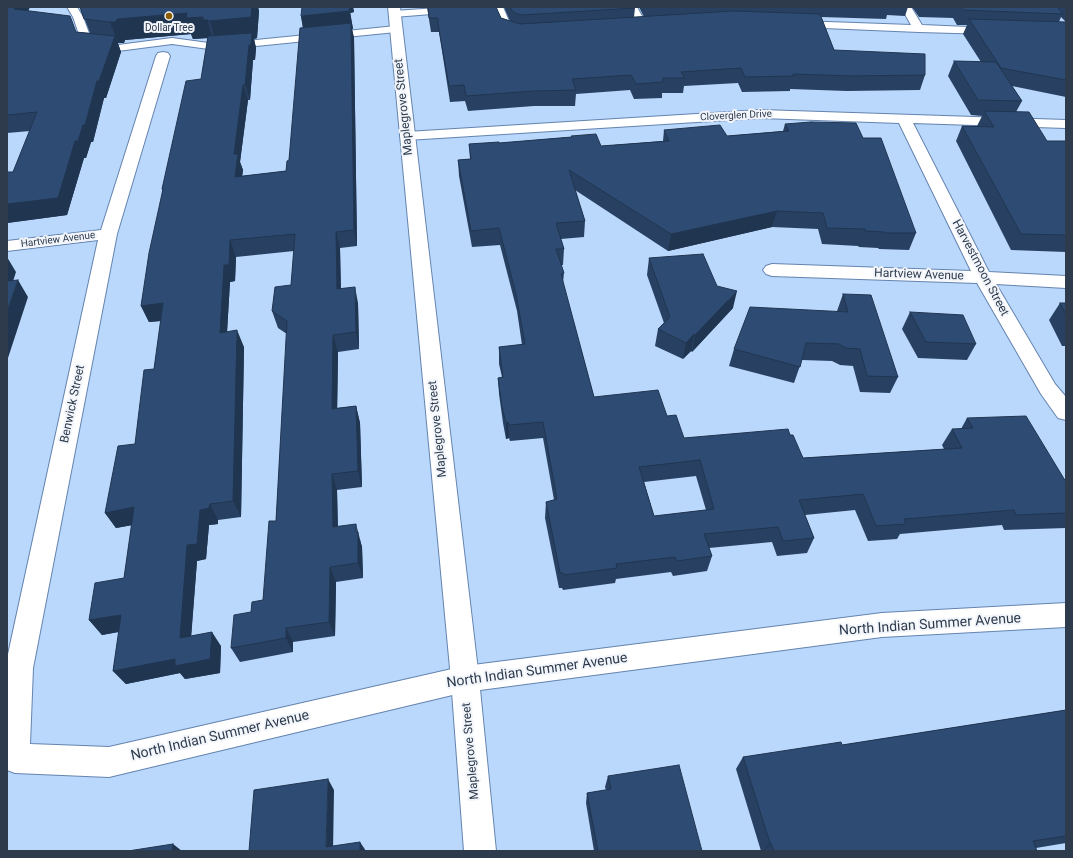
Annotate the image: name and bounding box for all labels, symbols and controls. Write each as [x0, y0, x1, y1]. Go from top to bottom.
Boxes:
marker: Dollar Tree [164, 11, 174, 21]
place label: Dollar Tree [145, 22, 193, 34]
street label: Maplegrove Street [392, 58, 416, 156]
street label: Cloverglen Drive [700, 108, 772, 124]
street label: Harvestmoon Street [949, 217, 1011, 319]
street label: Hartview Avenue [20, 229, 96, 251]
street label: Hartview Avenue [874, 266, 964, 284]
street label: Benwick Street [58, 364, 88, 444]
street label: Maplegrove Street [426, 380, 450, 478]
street label: North Indian Summer Avenue [838, 610, 1022, 640]
street label: North Indian Summer Avenue [445, 650, 629, 692]
street label: Maplegrove Street [460, 702, 482, 800]
street label: North Indian Summer Avenue [129, 707, 311, 765]

